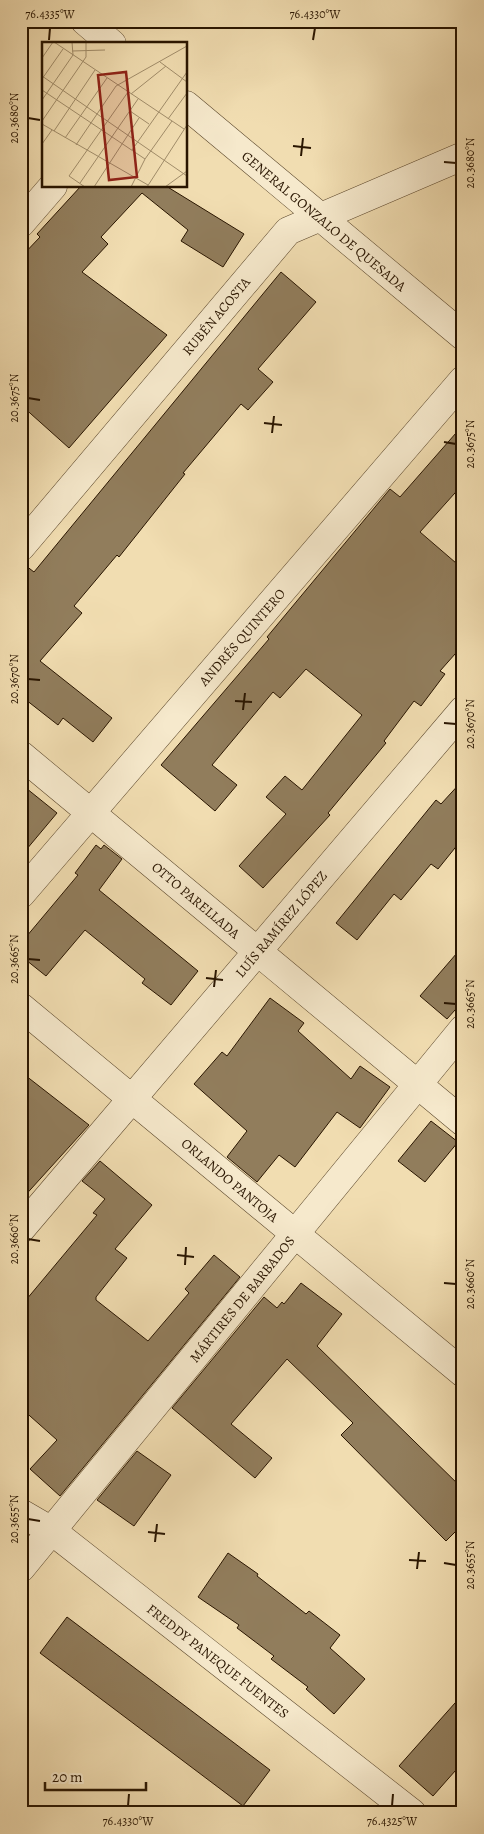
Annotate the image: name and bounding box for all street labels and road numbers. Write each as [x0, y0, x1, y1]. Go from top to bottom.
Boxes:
street label: GENERAL GONZALO DE QUESADA [237, 147, 411, 296]
street label: RUBÉN ACOSTA [178, 273, 255, 359]
street label: ANDRÉS QUINTERO [194, 584, 290, 691]
street label: OTTO PARELLADA [147, 858, 245, 944]
street label: LUÍS RAMÍREZ LÓPEZ [231, 867, 332, 982]
street label: ORLANDO PANTOJA [177, 1134, 283, 1227]
street label: MÁRTIRES DE BARBADOS [185, 1232, 299, 1367]
street label: FREDDY PANEQUE FUENTES [143, 1600, 293, 1723]

